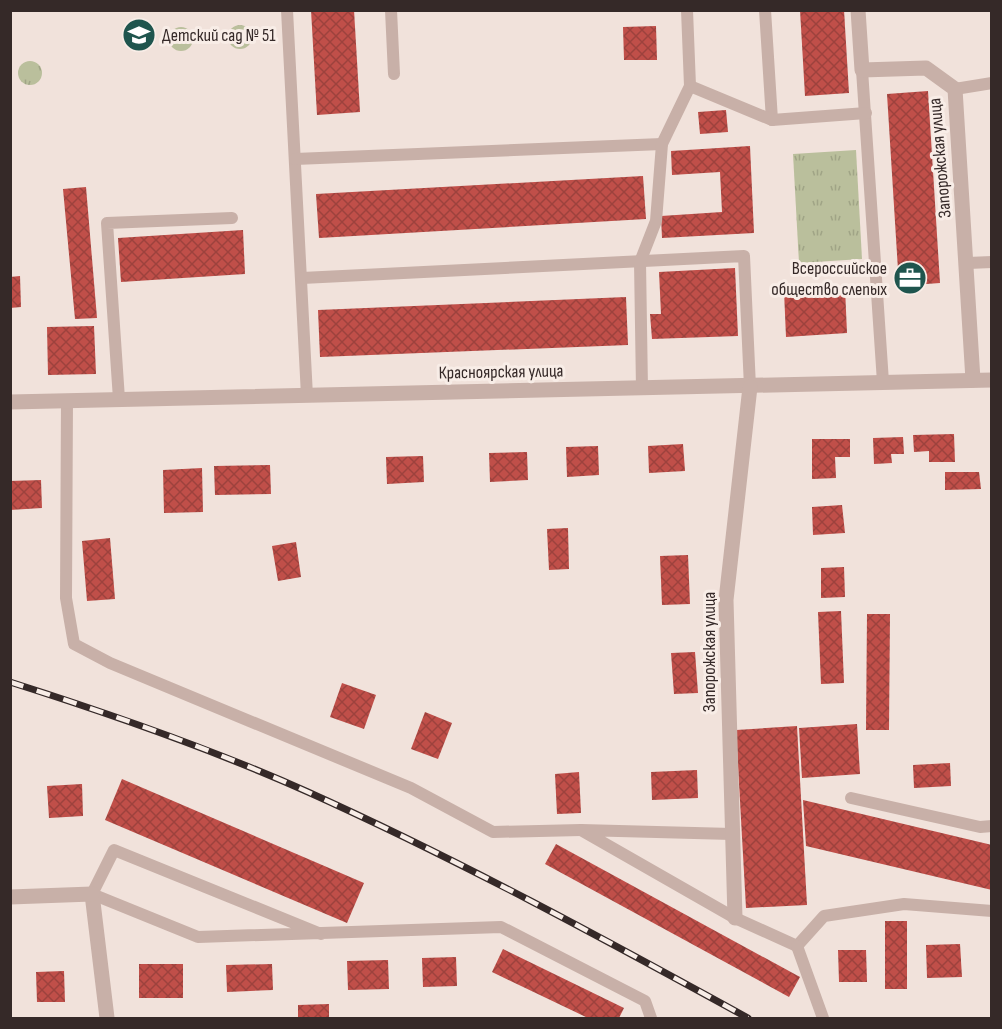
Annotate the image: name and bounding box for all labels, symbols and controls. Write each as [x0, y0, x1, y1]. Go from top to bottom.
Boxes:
school or university icon: Детский сад № 51 [121, 17, 157, 53]
place label: Детский сад № 51 [162, 25, 276, 46]
street label: Запорожская улица [924, 97, 956, 219]
place label: Всероссийское общество слепых [771, 258, 887, 300]
office icon: Всероссийское общество слепых [892, 260, 928, 296]
street label: Красноярская улица [438, 360, 564, 384]
street label: Запорожская улица [699, 592, 720, 712]

